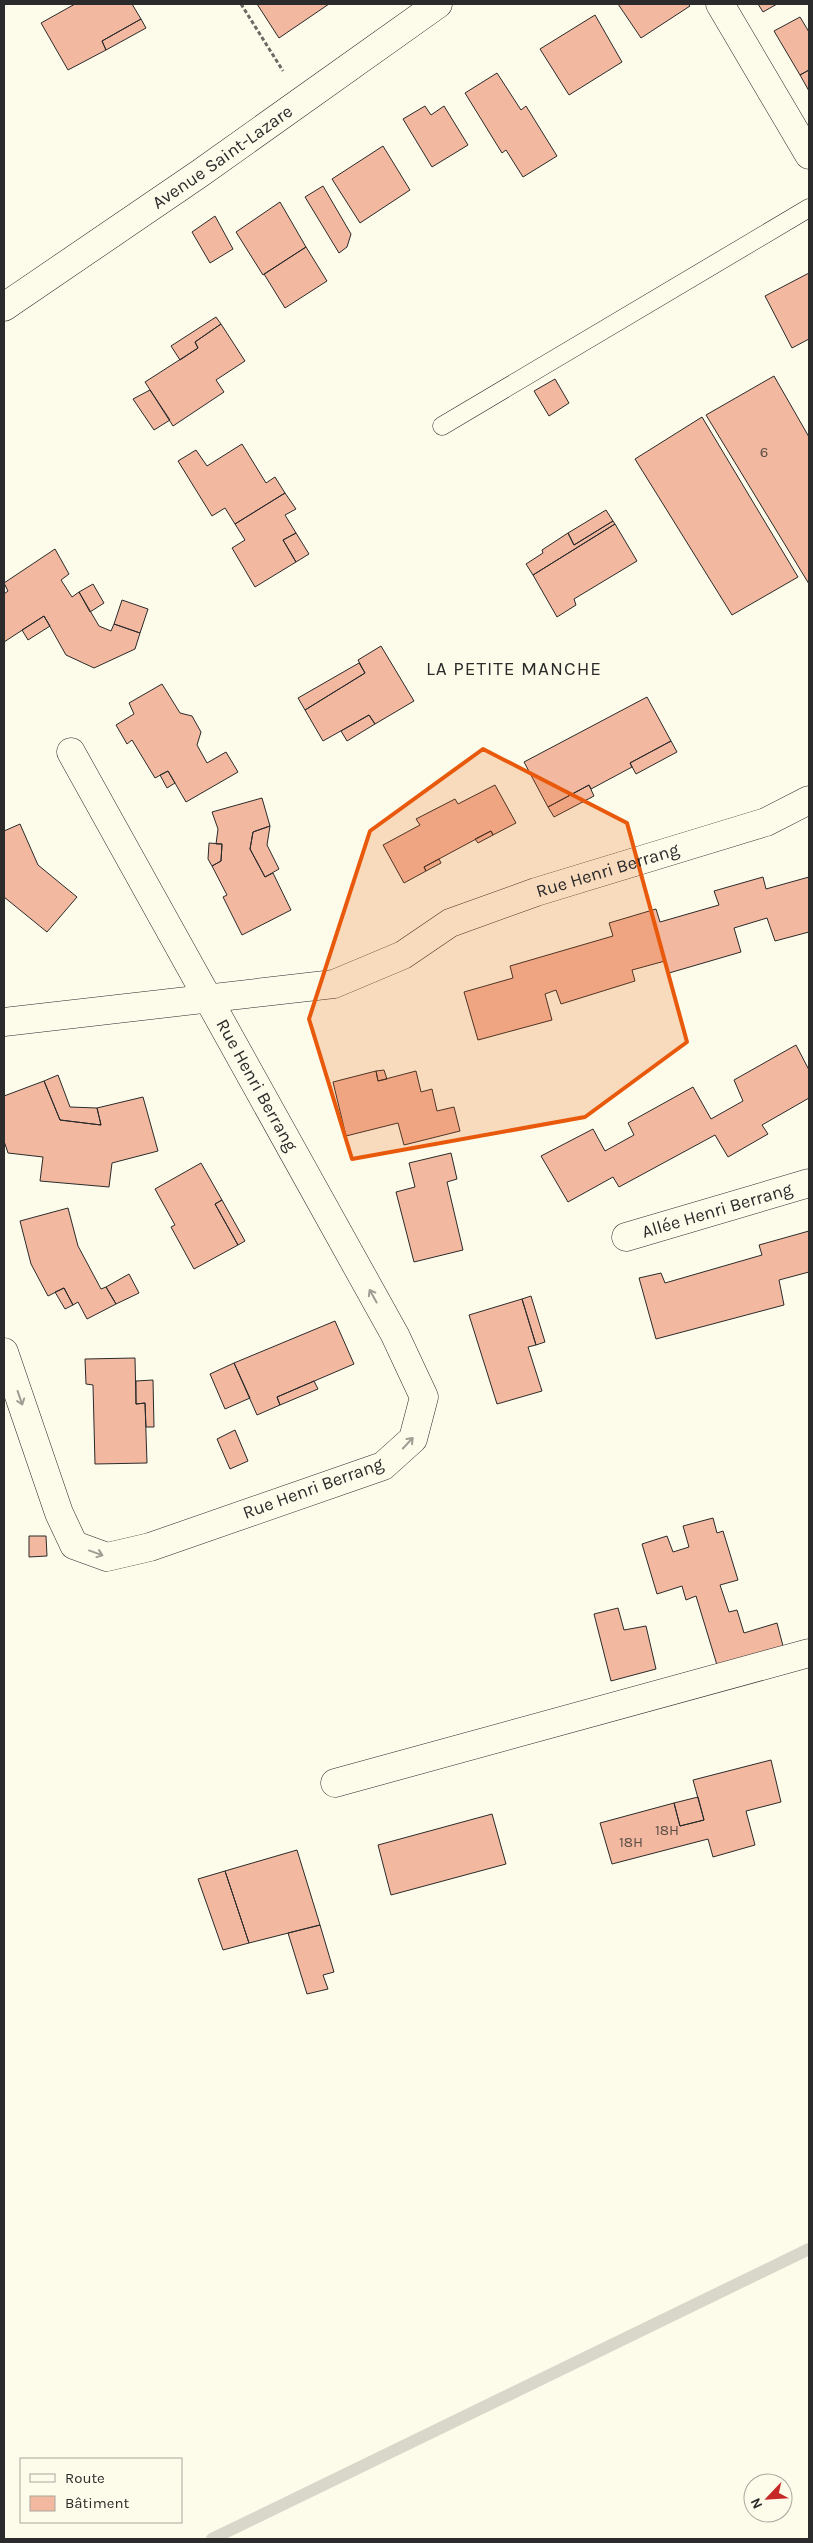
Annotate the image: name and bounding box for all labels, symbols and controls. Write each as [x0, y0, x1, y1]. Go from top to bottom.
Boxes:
street label: Avenue Saint-Lazare [148, 100, 297, 214]
house number: 6 [760, 443, 768, 461]
district label: LA PETITE MANCHE [426, 658, 602, 680]
street label: Rue Henri Berrang [533, 838, 682, 902]
street label: Rue Henri Berrang [211, 1015, 303, 1155]
street label: Allée Henri Berrang [639, 1177, 795, 1243]
one-way arrow [368, 1289, 378, 1303]
one-way arrow [15, 1390, 25, 1406]
one-way arrow [402, 1436, 414, 1449]
street label: Rue Henri Berrang [240, 1452, 386, 1524]
one-way arrow [87, 1549, 103, 1558]
house number: 18H [655, 1821, 679, 1839]
house number: 18H [619, 1833, 643, 1851]
legend [20, 2458, 182, 2523]
text: Route [65, 2469, 105, 2487]
north arrow [743, 2473, 793, 2523]
text: Bâtiment [65, 2494, 129, 2512]
text: N [747, 2495, 766, 2511]

